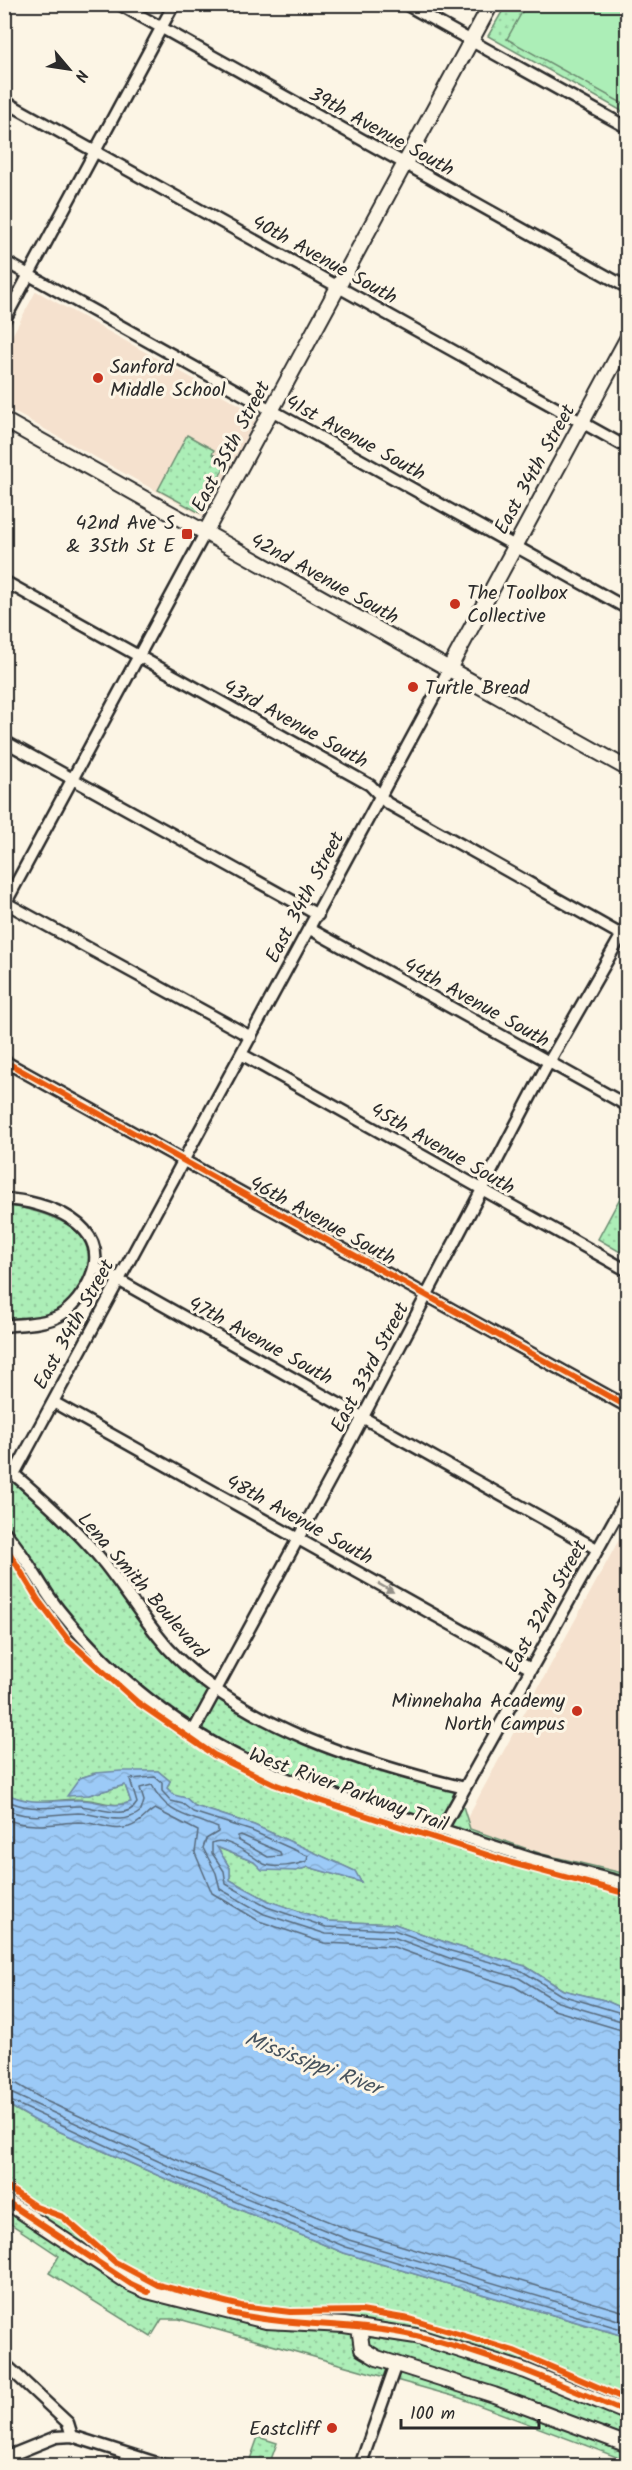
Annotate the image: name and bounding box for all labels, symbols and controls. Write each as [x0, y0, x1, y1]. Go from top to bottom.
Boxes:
north arrow [39, 39, 99, 99]
text: N [67, 65, 94, 86]
street label: 39th Avenue South [302, 79, 460, 186]
street label: 40th Avenue South [245, 207, 403, 314]
place label: Sanford Middle School [110, 352, 226, 407]
marker: Sanford Middle School [91, 371, 105, 385]
street label: East 35th Street [184, 375, 280, 518]
street label: 41st Avenue South [279, 387, 431, 491]
street label: East 34th Street [487, 399, 585, 541]
place label: 42nd Ave S & 35th St E [66, 508, 176, 563]
street label: 42nd Avenue South [244, 526, 404, 634]
marker: 42nd Ave S & 35th St E [180, 527, 194, 541]
place label: The Toolbox Collective [467, 578, 568, 633]
marker: The Toolbox Collective [448, 597, 462, 611]
street label: 43rd Avenue South [217, 672, 374, 778]
place label: Turtle Bread [425, 673, 530, 705]
marker: Turtle Bread [406, 680, 420, 694]
street label: East 34th Street [258, 826, 354, 969]
street label: 44th Avenue South [397, 950, 555, 1057]
street label: 45th Avenue South [363, 1095, 521, 1204]
street label: 46th Avenue South [243, 1168, 401, 1275]
street label: East 34th Street [26, 1254, 124, 1396]
street label: 47th Avenue South [182, 1289, 338, 1395]
street label: East 33rd Street [323, 1297, 419, 1439]
street label: 48th Avenue South [219, 1467, 379, 1575]
street label: Lena Smith Boulevard [69, 1506, 215, 1668]
street label: East 32nd Street [497, 1534, 597, 1679]
one-way arrow [378, 1582, 394, 1593]
place label: Minnehaha Academy North Campus [391, 1686, 566, 1741]
marker: Minnehaha Academy North Campus [570, 1704, 584, 1718]
street label: West River Parkway Trail [244, 1740, 453, 1842]
water label: Mississippi River [240, 2023, 389, 2107]
scale bar [401, 2392, 539, 2430]
text: 100 m [410, 2400, 455, 2429]
place label: Eastcliff [249, 2414, 322, 2446]
marker: Eastcliff [325, 2421, 339, 2435]

